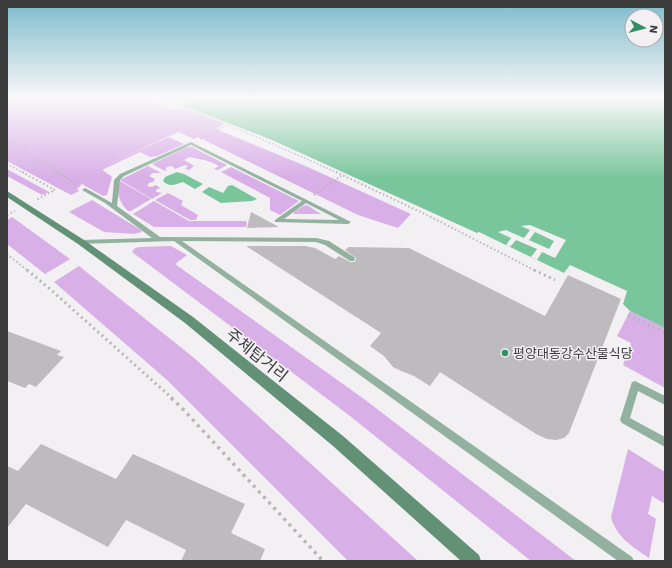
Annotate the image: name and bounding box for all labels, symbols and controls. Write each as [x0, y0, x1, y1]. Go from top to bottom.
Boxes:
north arrow [624, 8, 664, 48]
text: N [646, 24, 660, 34]
street label: 주체탑거리 [222, 324, 292, 386]
place label: 평양대동강수산물식당 [513, 346, 633, 361]
marker: 평양대동강수산물식당 [500, 348, 510, 358]

